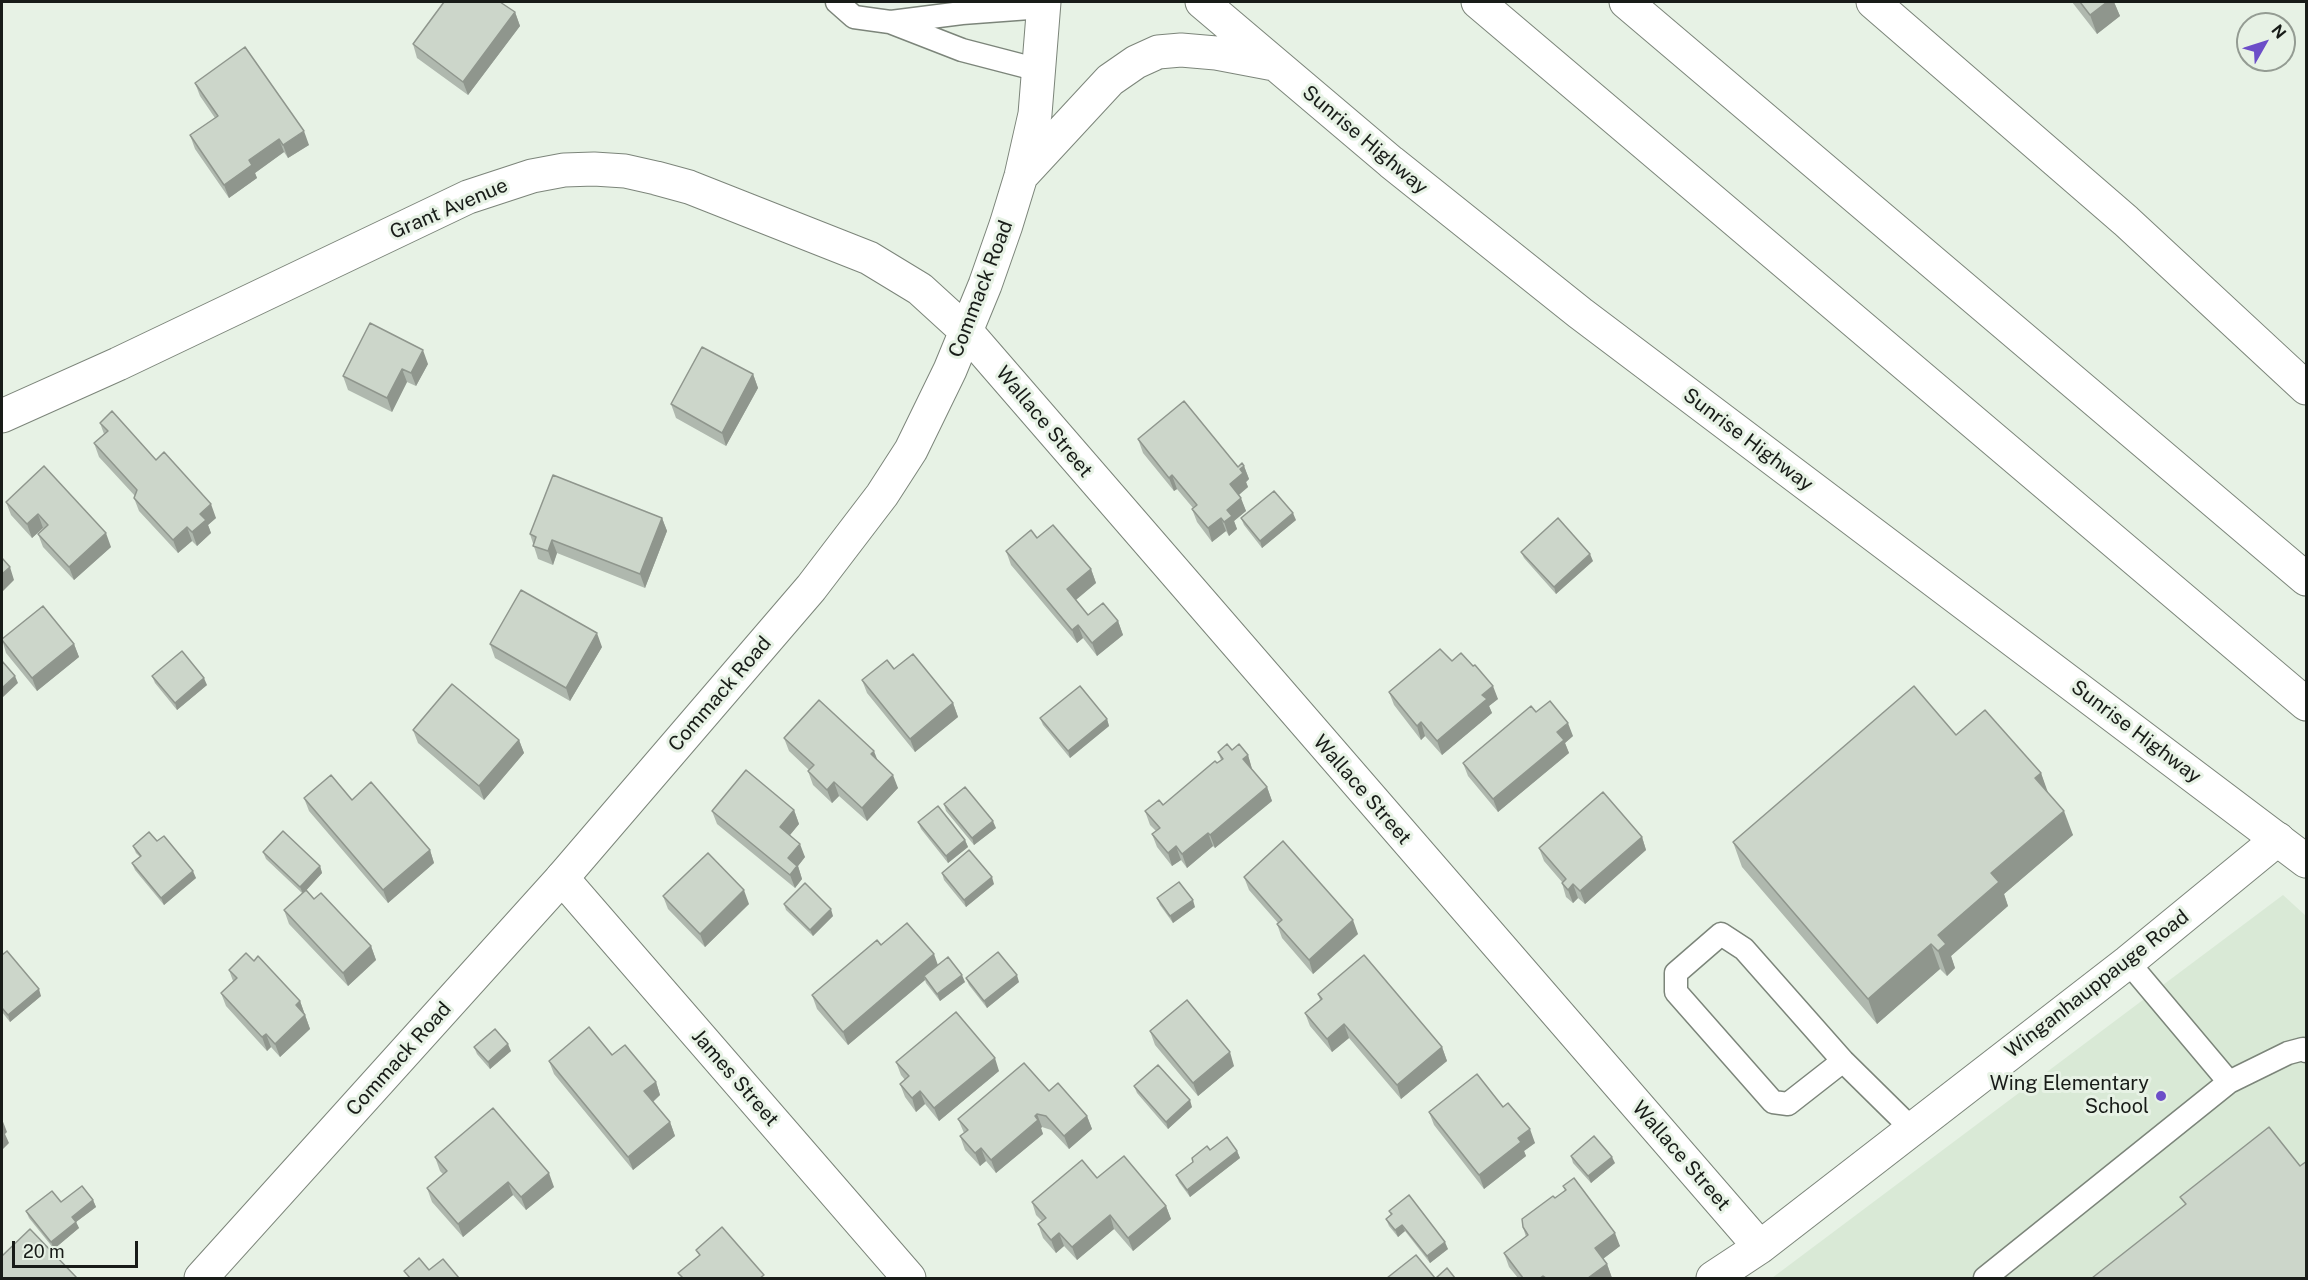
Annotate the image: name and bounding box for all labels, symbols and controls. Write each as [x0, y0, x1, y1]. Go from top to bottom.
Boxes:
north arrow [2236, 12, 2296, 72]
text: N [2267, 21, 2290, 42]
street label: Sunrise Highway [1297, 81, 1433, 199]
street label: Grant Avenue [386, 173, 512, 245]
street label: Commack Road [944, 217, 1018, 361]
street label: Wallace Street [991, 362, 1097, 482]
street label: Sunrise Highway [1678, 383, 1818, 497]
street label: Commack Road [663, 631, 777, 757]
street label: Sunrise Highway [2066, 675, 2206, 789]
street label: Wallace Street [1308, 730, 1416, 850]
street label: Winganhauppauge Road [2000, 905, 2194, 1063]
street label: Commack Road [342, 997, 456, 1121]
street label: James Street [686, 1025, 784, 1131]
place label: Wing Elementary School [1990, 1072, 2149, 1119]
marker: Wing Elementary School [2154, 1089, 2168, 1103]
street label: Wallace Street [1627, 1096, 1735, 1216]
scale bar [15, 1229, 141, 1267]
text: 20 m [23, 1241, 65, 1262]

